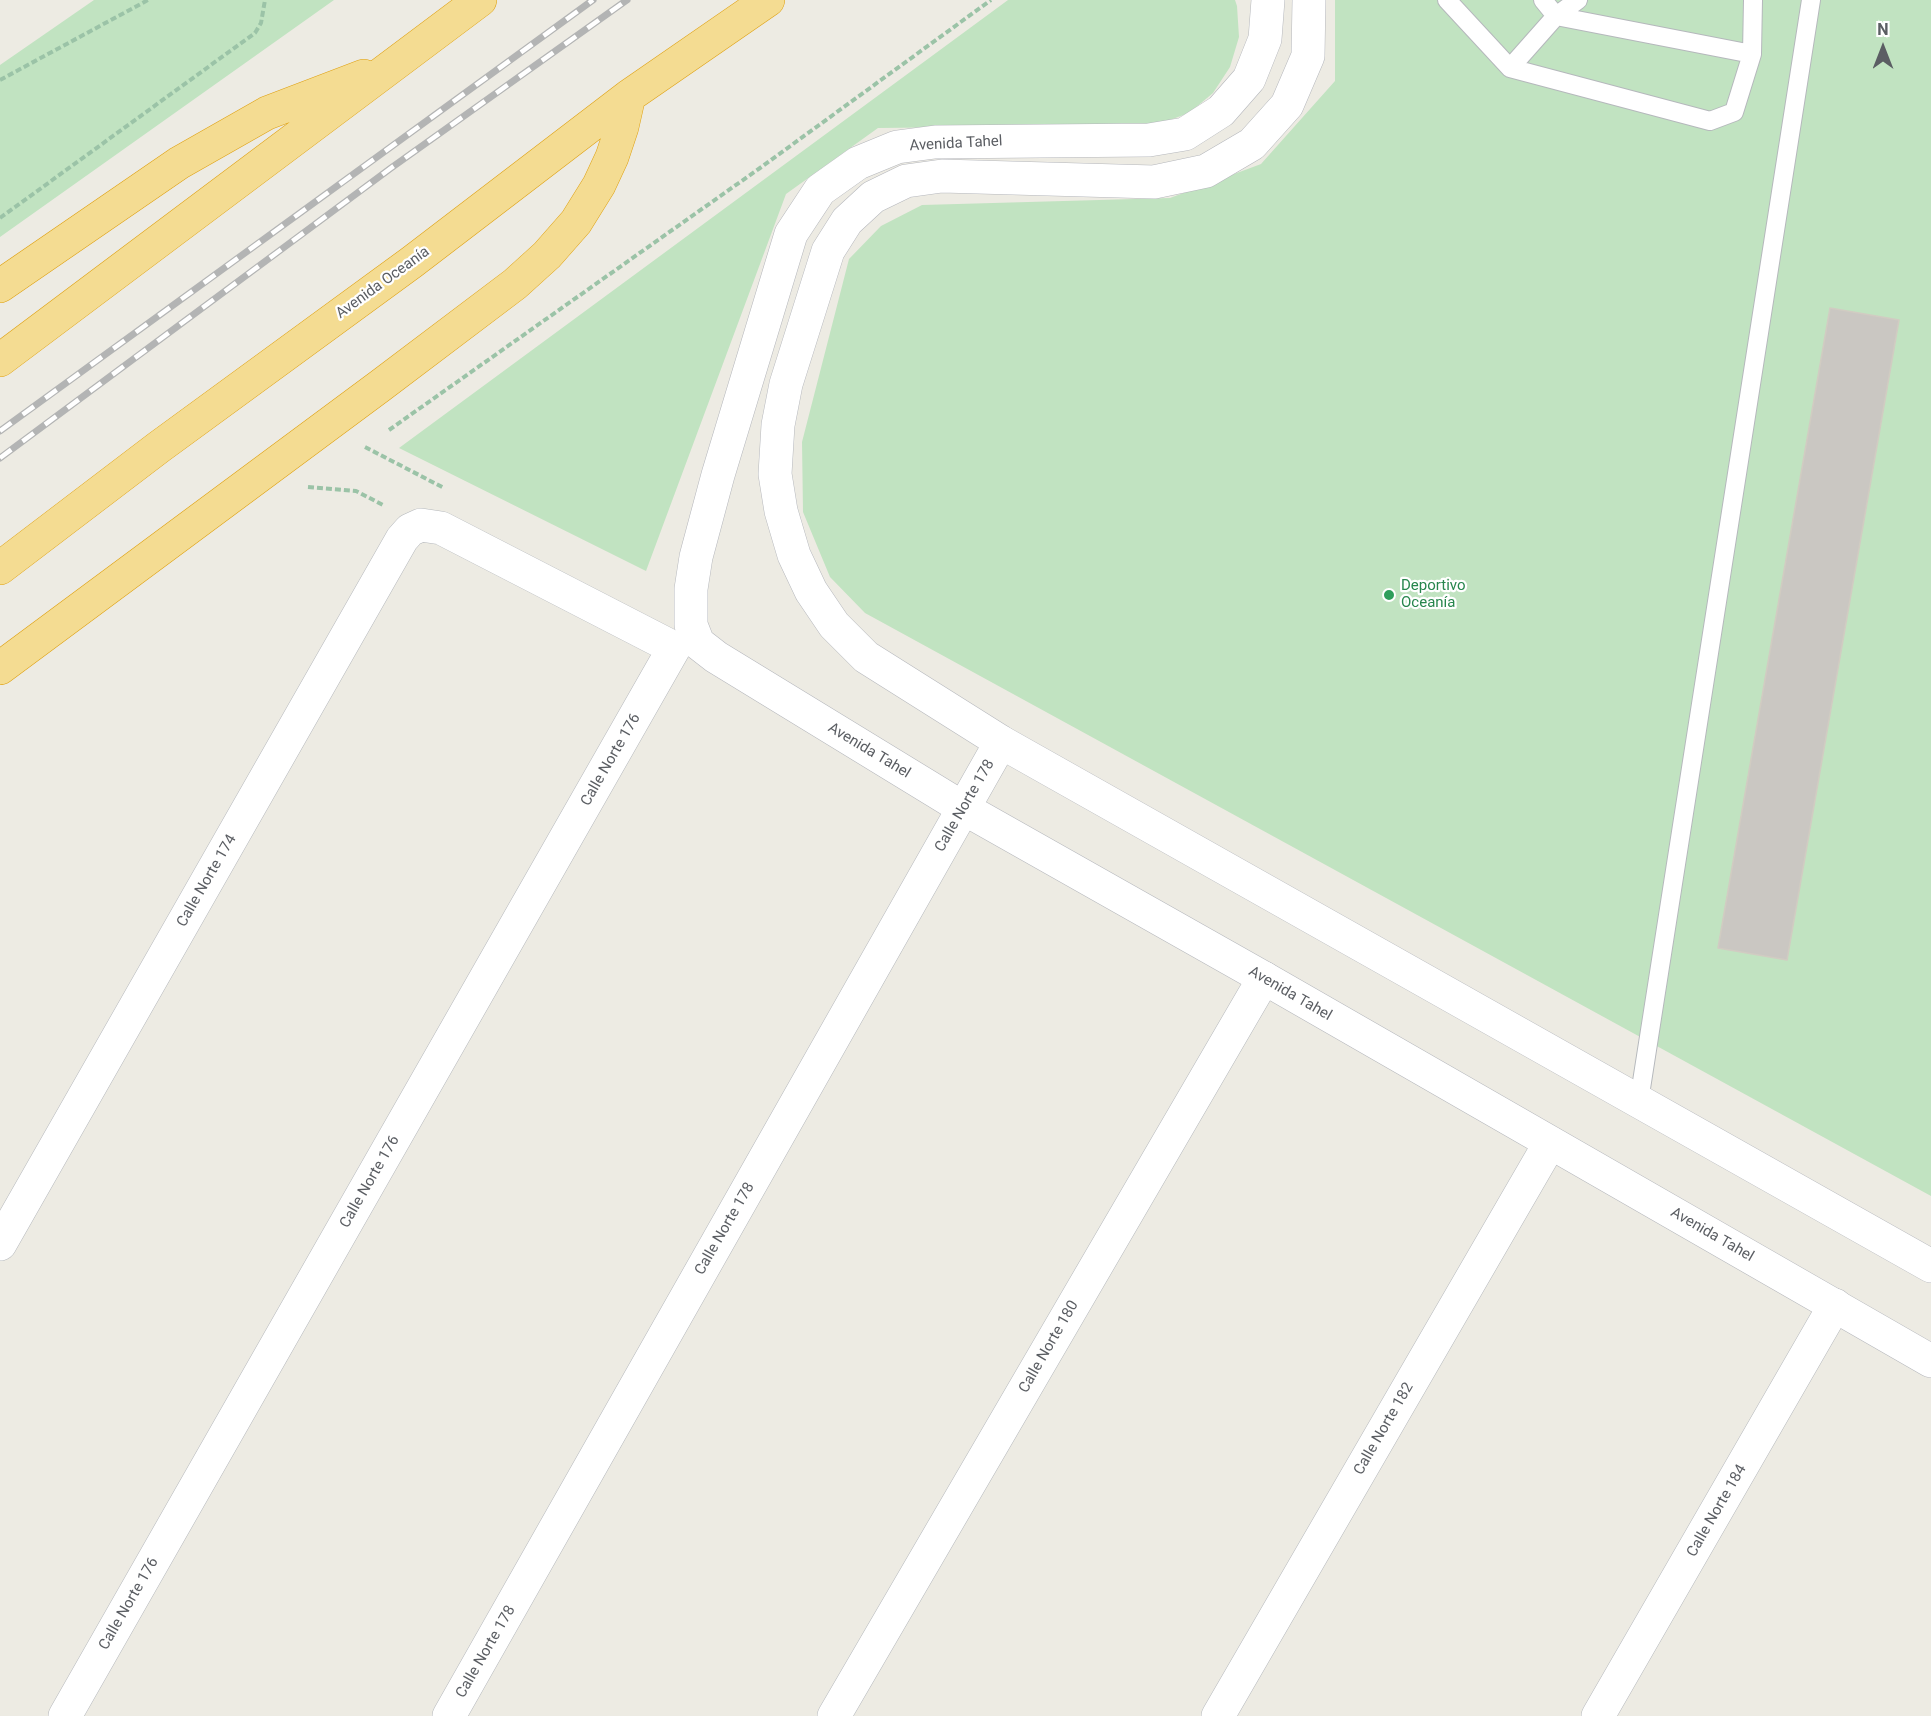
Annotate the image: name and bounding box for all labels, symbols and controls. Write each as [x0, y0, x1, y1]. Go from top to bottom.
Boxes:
north arrow [1853, 18, 1913, 78]
text: N [1877, 20, 1889, 39]
street label: Avenida Tahel [909, 133, 1003, 155]
street label: Avenida Oceanía [333, 243, 433, 323]
place label: Deportivo Oceanía [1401, 577, 1465, 612]
marker: Deportivo Oceanía [1382, 588, 1396, 602]
street label: Calle Norte 176 [577, 711, 645, 809]
street label: Avenida Tahel [825, 719, 913, 783]
street label: Calle Norte 178 [931, 757, 999, 855]
street label: Calle Norte 174 [173, 832, 241, 930]
street label: Avenida Tahel [1245, 963, 1335, 1025]
street label: Calle Norte 176 [336, 1133, 404, 1231]
street label: Calle Norte 178 [691, 1180, 759, 1278]
street label: Avenida Tahel [1667, 1204, 1757, 1266]
street label: Calle Norte 180 [1015, 1298, 1083, 1396]
street label: Calle Norte 182 [1350, 1380, 1418, 1478]
street label: Calle Norte 184 [1683, 1462, 1751, 1560]
street label: Calle Norte 176 [95, 1555, 163, 1653]
street label: Calle Norte 178 [452, 1603, 520, 1701]

